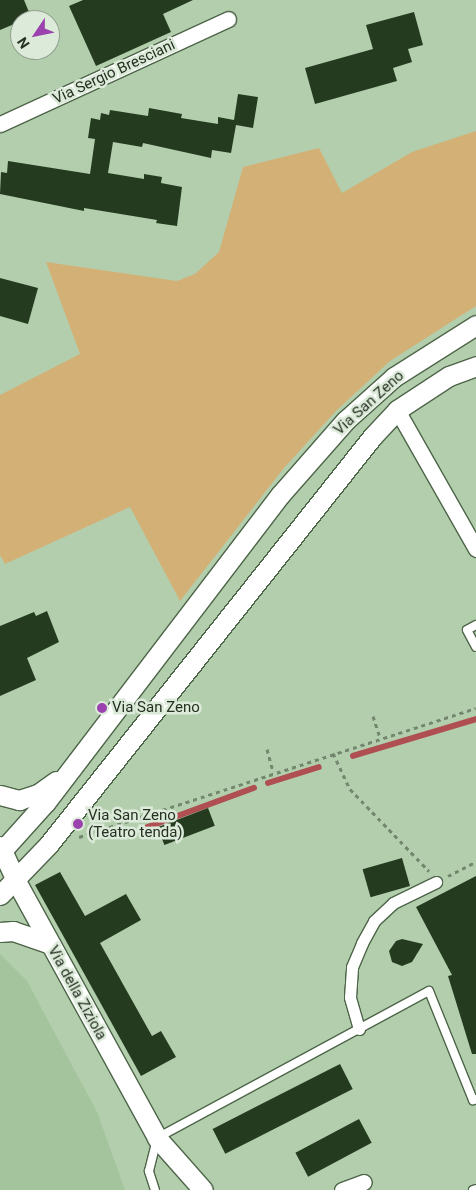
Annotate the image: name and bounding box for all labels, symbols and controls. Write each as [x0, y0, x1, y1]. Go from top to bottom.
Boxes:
north arrow [10, 10, 60, 60]
text: N [14, 34, 33, 51]
street label: Via Sergio Bresciani [50, 36, 178, 108]
street label: Via San Zeno [330, 367, 408, 439]
place label: Via San Zeno [112, 699, 200, 717]
marker: Via San Zeno [96, 702, 108, 714]
place label: Via San Zeno (Teatro tenda) [88, 806, 183, 841]
marker: Via San Zeno (Teatro tenda) [72, 818, 84, 830]
street label: Via della Ziziola [44, 943, 110, 1043]

